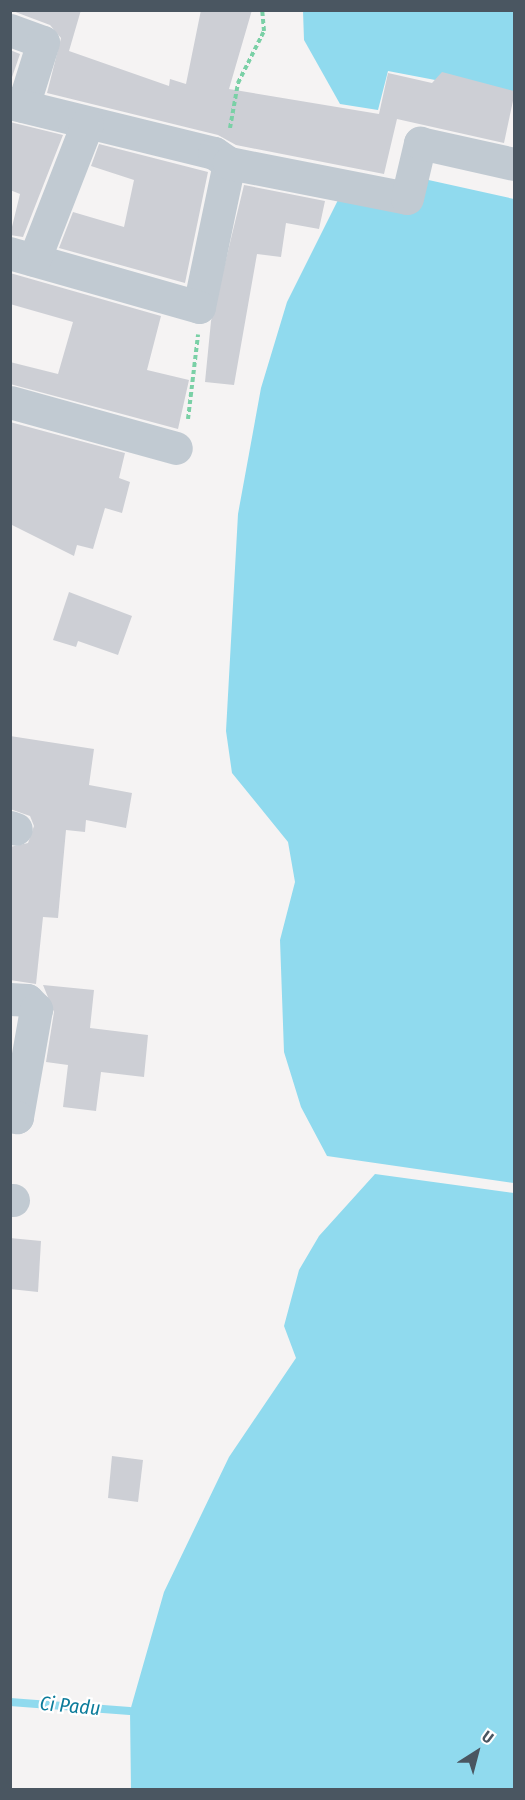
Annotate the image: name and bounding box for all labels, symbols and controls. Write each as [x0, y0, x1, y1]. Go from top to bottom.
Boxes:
water label: Ci Padu [39, 1691, 101, 1721]
north arrow [447, 1722, 507, 1782]
text: U [478, 1727, 497, 1747]

